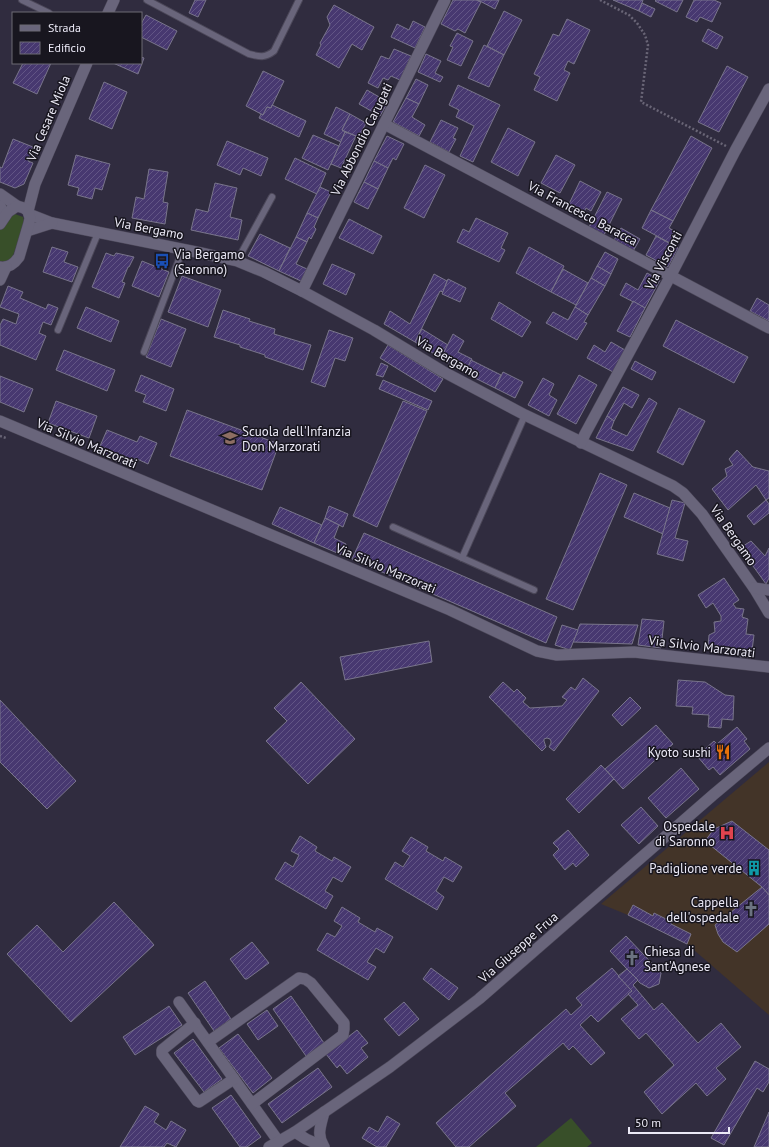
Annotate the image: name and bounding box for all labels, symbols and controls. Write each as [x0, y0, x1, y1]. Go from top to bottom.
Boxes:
legend [12, 12, 142, 64]
text: Strada [48, 20, 81, 35]
text: Edificio [48, 40, 86, 55]
street label: Via Cesare Miola [22, 73, 74, 165]
street label: Via Abbondio Carugati [326, 80, 396, 199]
street label: Via Francesco Baracca [524, 177, 641, 250]
street label: Via Bergamo [112, 213, 185, 244]
street label: Via Visconti [640, 228, 686, 293]
place label: Via Bergamo (Saronno) [173, 246, 244, 278]
bus stop icon: Via Bergamo (Saronno) [153, 252, 171, 270]
street label: Via Bergamo [412, 332, 482, 382]
street label: Via Silvio Marzorati [33, 414, 140, 472]
place label: Scuola dell'Infanzia Don Marzorati [242, 423, 351, 455]
school or university icon: Scuola dell'Infanzia Don Marzorati [221, 429, 239, 447]
street label: Via Bergamo [706, 501, 761, 569]
street label: Via Silvio Marzorati [332, 539, 439, 597]
street label: Via Silvio Marzorati [646, 631, 756, 661]
restaurant icon: Kyoto sushi [714, 743, 732, 761]
place label: Kyoto sushi [648, 744, 711, 761]
place label: Ospedale di Saronno [655, 818, 715, 850]
hospital icon: Ospedale di Saronno [718, 824, 736, 842]
building icon: Padiglione verde [745, 859, 763, 877]
place label: Padiglione verde [649, 860, 742, 877]
place label: Cappella dell'ospedale [666, 894, 739, 926]
church icon: Cappella dell'ospedale [742, 900, 760, 918]
street label: Via Giuseppe Frua [474, 908, 562, 987]
place label: Chiesa di Sant'Agnese [644, 943, 710, 975]
church icon: Chiesa di Sant'Agnese [623, 949, 641, 967]
scale bar [629, 1109, 729, 1135]
text: 50 m [635, 1115, 661, 1130]

